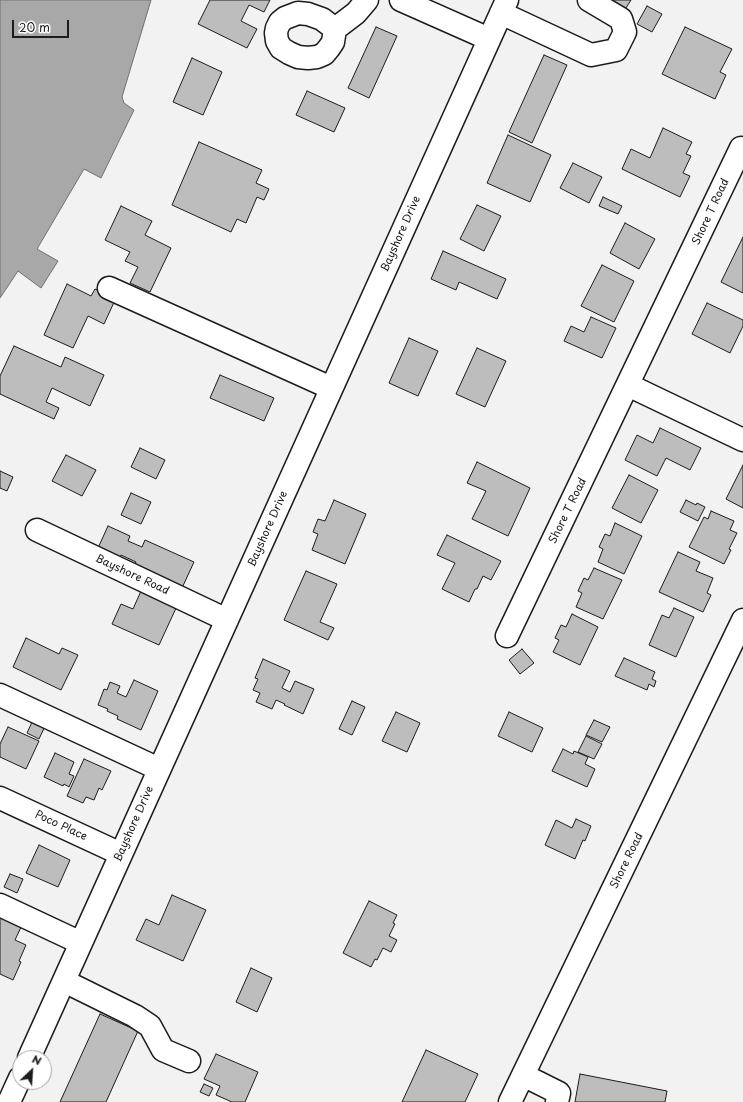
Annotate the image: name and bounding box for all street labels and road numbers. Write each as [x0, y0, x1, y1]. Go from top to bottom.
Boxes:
street label: Shore T Road [690, 177, 732, 247]
street label: Bayshore Drive [378, 194, 424, 274]
street label: Shore T Road [546, 476, 590, 546]
street label: Bayshore Drive [245, 489, 291, 569]
street label: Bayshore Road [93, 552, 171, 598]
street label: Bayshore Drive [111, 784, 157, 864]
street label: Poco Place [33, 808, 89, 844]
street label: Shore Road [608, 831, 646, 891]

